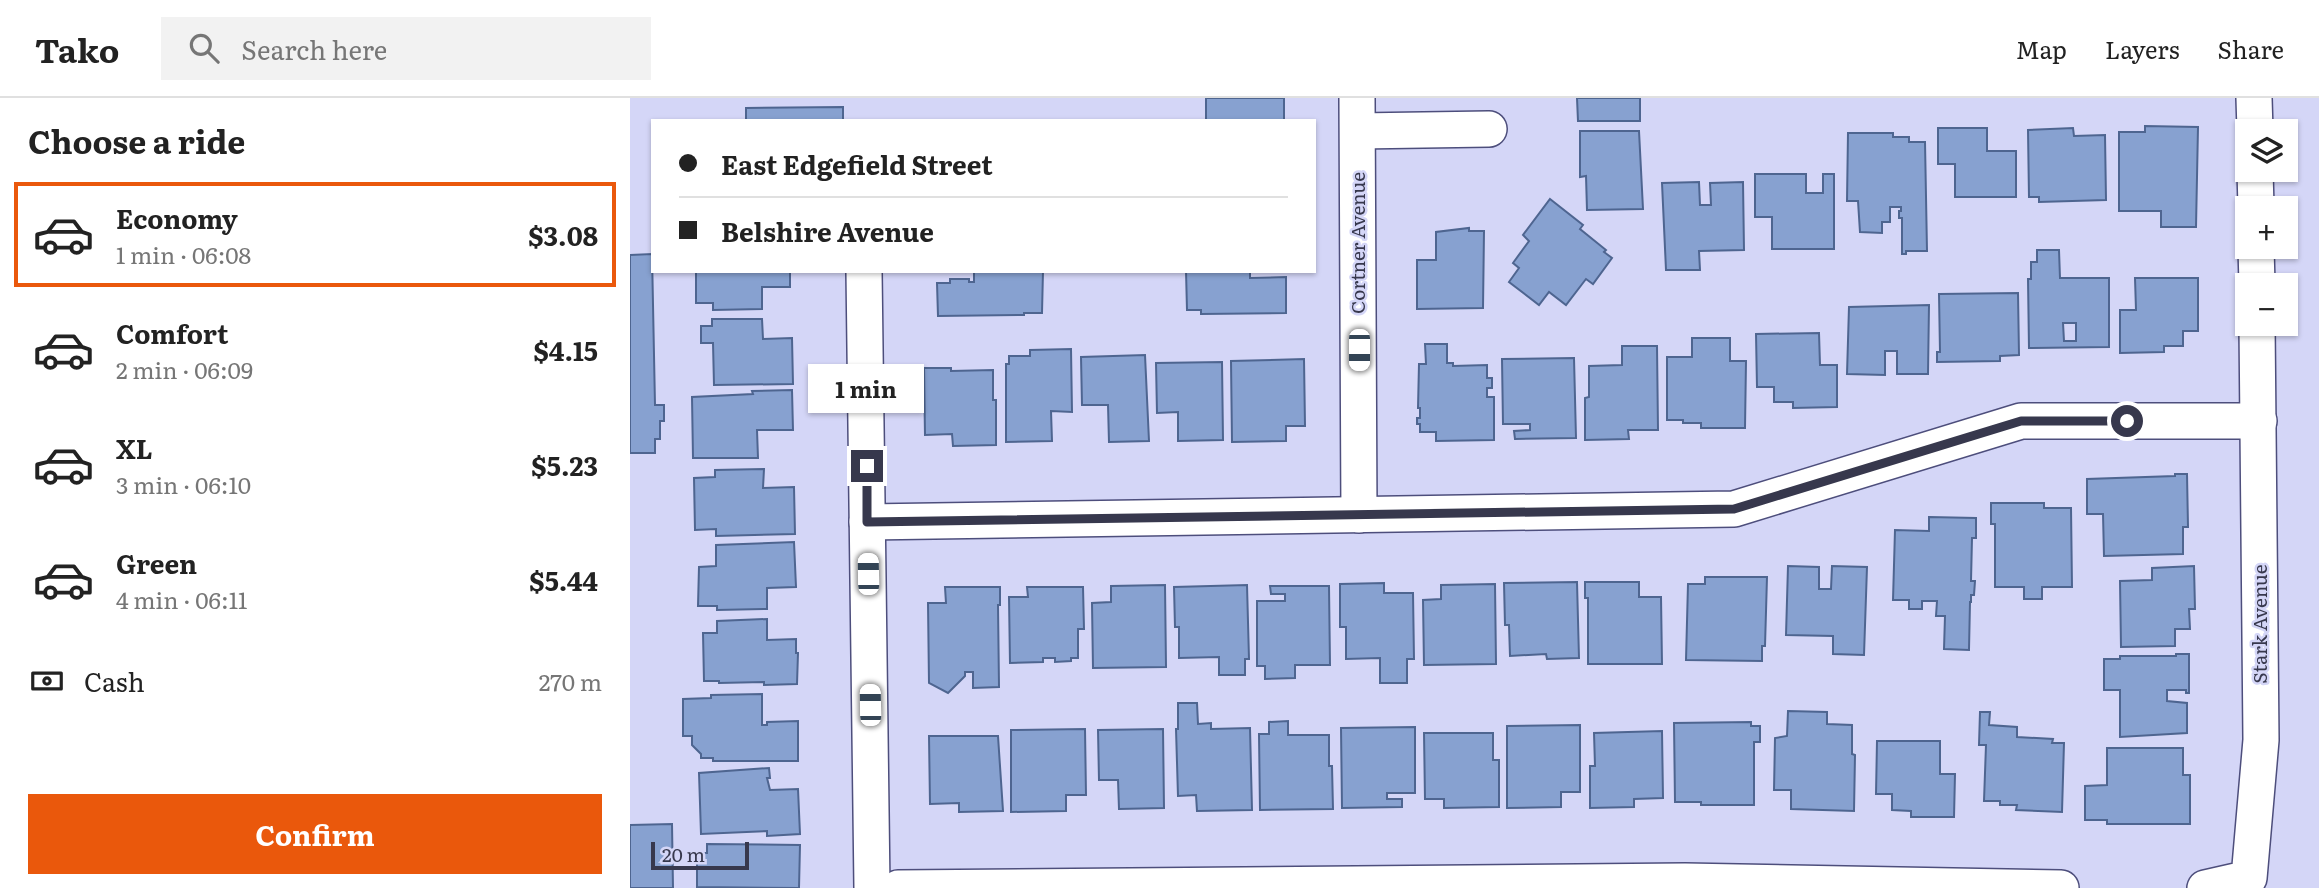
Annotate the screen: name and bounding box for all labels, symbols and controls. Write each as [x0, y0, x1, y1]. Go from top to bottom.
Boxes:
search box [161, 17, 651, 80]
text: Tako [35, 24, 119, 73]
icon: search [185, 29, 223, 67]
text: Search here [241, 29, 387, 68]
text: Map [2016, 31, 2067, 66]
text: Layers [2105, 31, 2179, 66]
text: Share [2217, 31, 2284, 66]
text: Choose a ride [28, 116, 245, 164]
map controls [2235, 119, 2298, 336]
button: layers [2235, 119, 2298, 182]
text: East Edgefield Street [721, 144, 993, 183]
street label: Cortner Avenue [1343, 172, 1371, 314]
button: + [2235, 196, 2298, 259]
text: Economy [116, 198, 238, 237]
icon: car [32, 203, 95, 266]
text: Belshire Avenue [721, 211, 934, 250]
text: $3.08 [528, 215, 598, 254]
text: 1 min · 06:08 [116, 237, 251, 271]
button: − [2235, 273, 2298, 336]
text: Comfort [116, 313, 228, 352]
icon: car [32, 318, 95, 381]
car [1349, 329, 1370, 371]
text: $4.15 [533, 330, 598, 369]
text: 2 min · 06:09 [116, 352, 253, 386]
callout: 1 min [809, 364, 925, 414]
text: 1 min [835, 371, 897, 405]
route start [2111, 405, 2143, 437]
text: XL [116, 428, 153, 467]
icon: car [32, 433, 95, 496]
text: $5.23 [531, 445, 598, 484]
route end [851, 450, 883, 482]
text: 3 min · 06:10 [116, 467, 251, 501]
text: Green [116, 543, 197, 582]
icon: car [32, 548, 95, 611]
car [858, 553, 879, 595]
text: $5.44 [529, 560, 598, 599]
street label: Stark Avenue [2245, 564, 2273, 684]
text: 4 min · 06:11 [116, 582, 247, 616]
text: Cash [84, 661, 145, 700]
icon: cash [28, 662, 66, 700]
text: 270 m [539, 664, 602, 698]
car [860, 684, 881, 726]
button: Confirm [28, 794, 602, 874]
scale bar [651, 839, 749, 871]
text: 20 m [662, 840, 705, 868]

